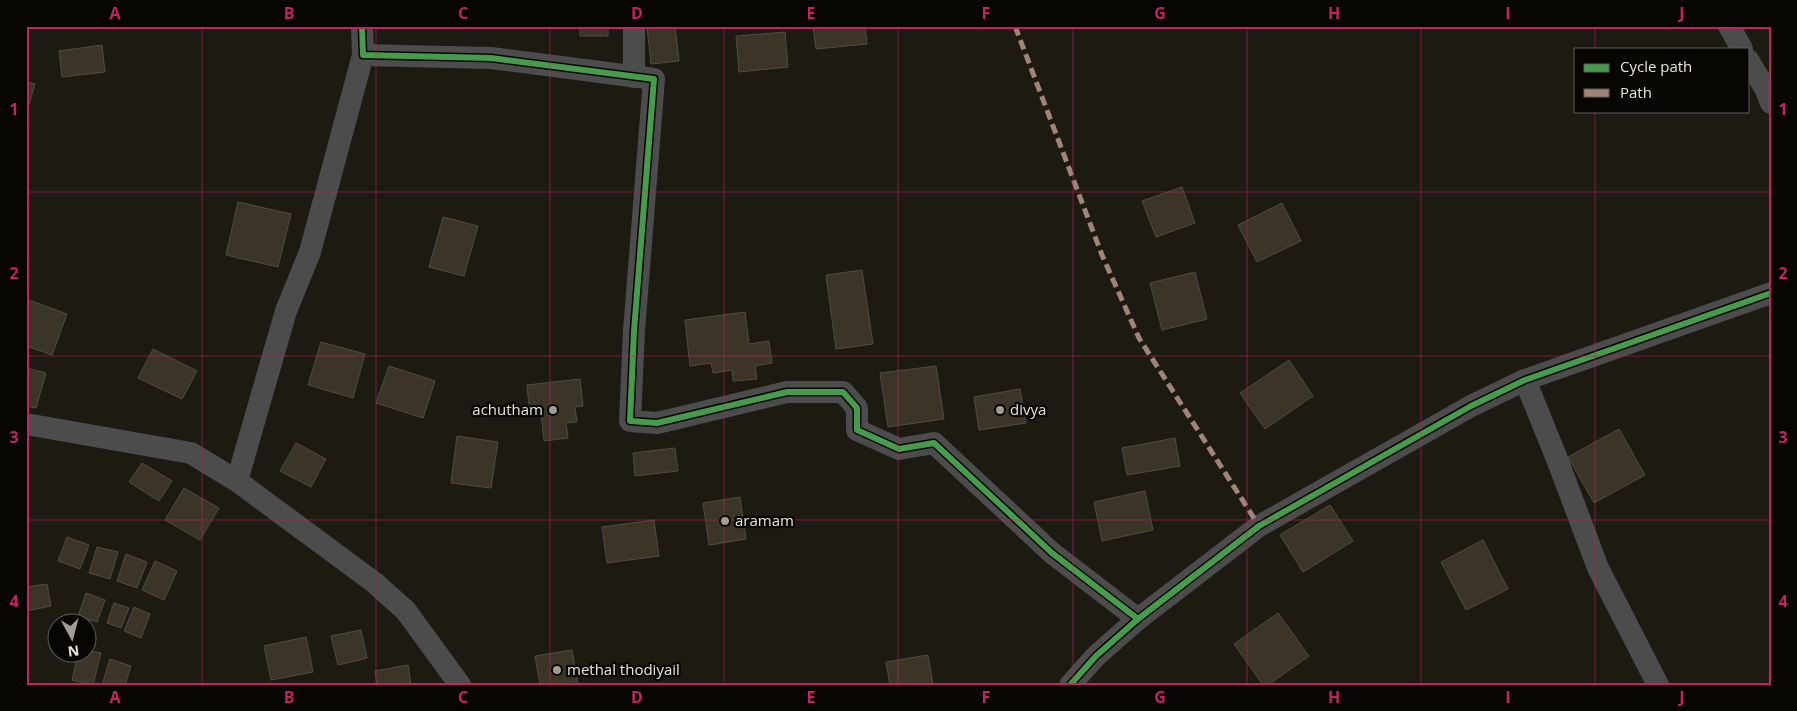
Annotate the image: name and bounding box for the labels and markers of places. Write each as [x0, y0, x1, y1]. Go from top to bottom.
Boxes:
place label: achutham [472, 399, 543, 419]
place label: divya [1010, 399, 1046, 419]
marker: achutham [547, 404, 559, 416]
marker: divya [994, 404, 1006, 416]
place label: aramam [735, 510, 794, 530]
marker: aramam [719, 515, 731, 527]
place label: methal thodiyail [567, 659, 680, 679]
marker: methal thodiyail [551, 664, 563, 676]

